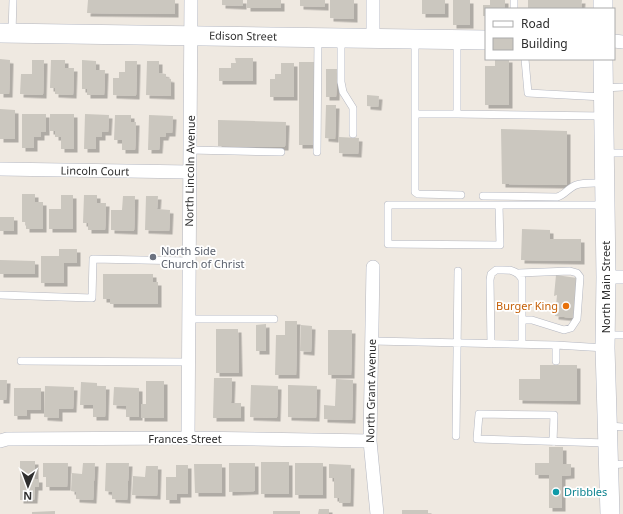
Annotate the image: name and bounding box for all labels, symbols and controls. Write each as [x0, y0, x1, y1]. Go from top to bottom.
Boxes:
legend [485, 8, 615, 60]
text: Road [521, 15, 550, 32]
street label: Edison Street [209, 27, 277, 44]
text: Building [521, 35, 568, 52]
street label: North Lincoln Avenue [181, 115, 198, 227]
street label: Lincoln Court [61, 162, 130, 179]
street label: North Main Street [598, 241, 613, 333]
place label: North Side Church of Christ [161, 243, 245, 271]
marker: North Side Church of Christ [148, 252, 158, 262]
place label: Burger King [496, 298, 558, 313]
marker: Burger King [561, 301, 571, 311]
street label: North Grant Avenue [362, 339, 379, 443]
street label: Frances Street [148, 431, 222, 446]
north arrow [8, 466, 48, 506]
place label: Dribbles [564, 484, 607, 499]
marker: Dribbles [551, 487, 561, 497]
text: N [23, 489, 32, 504]

